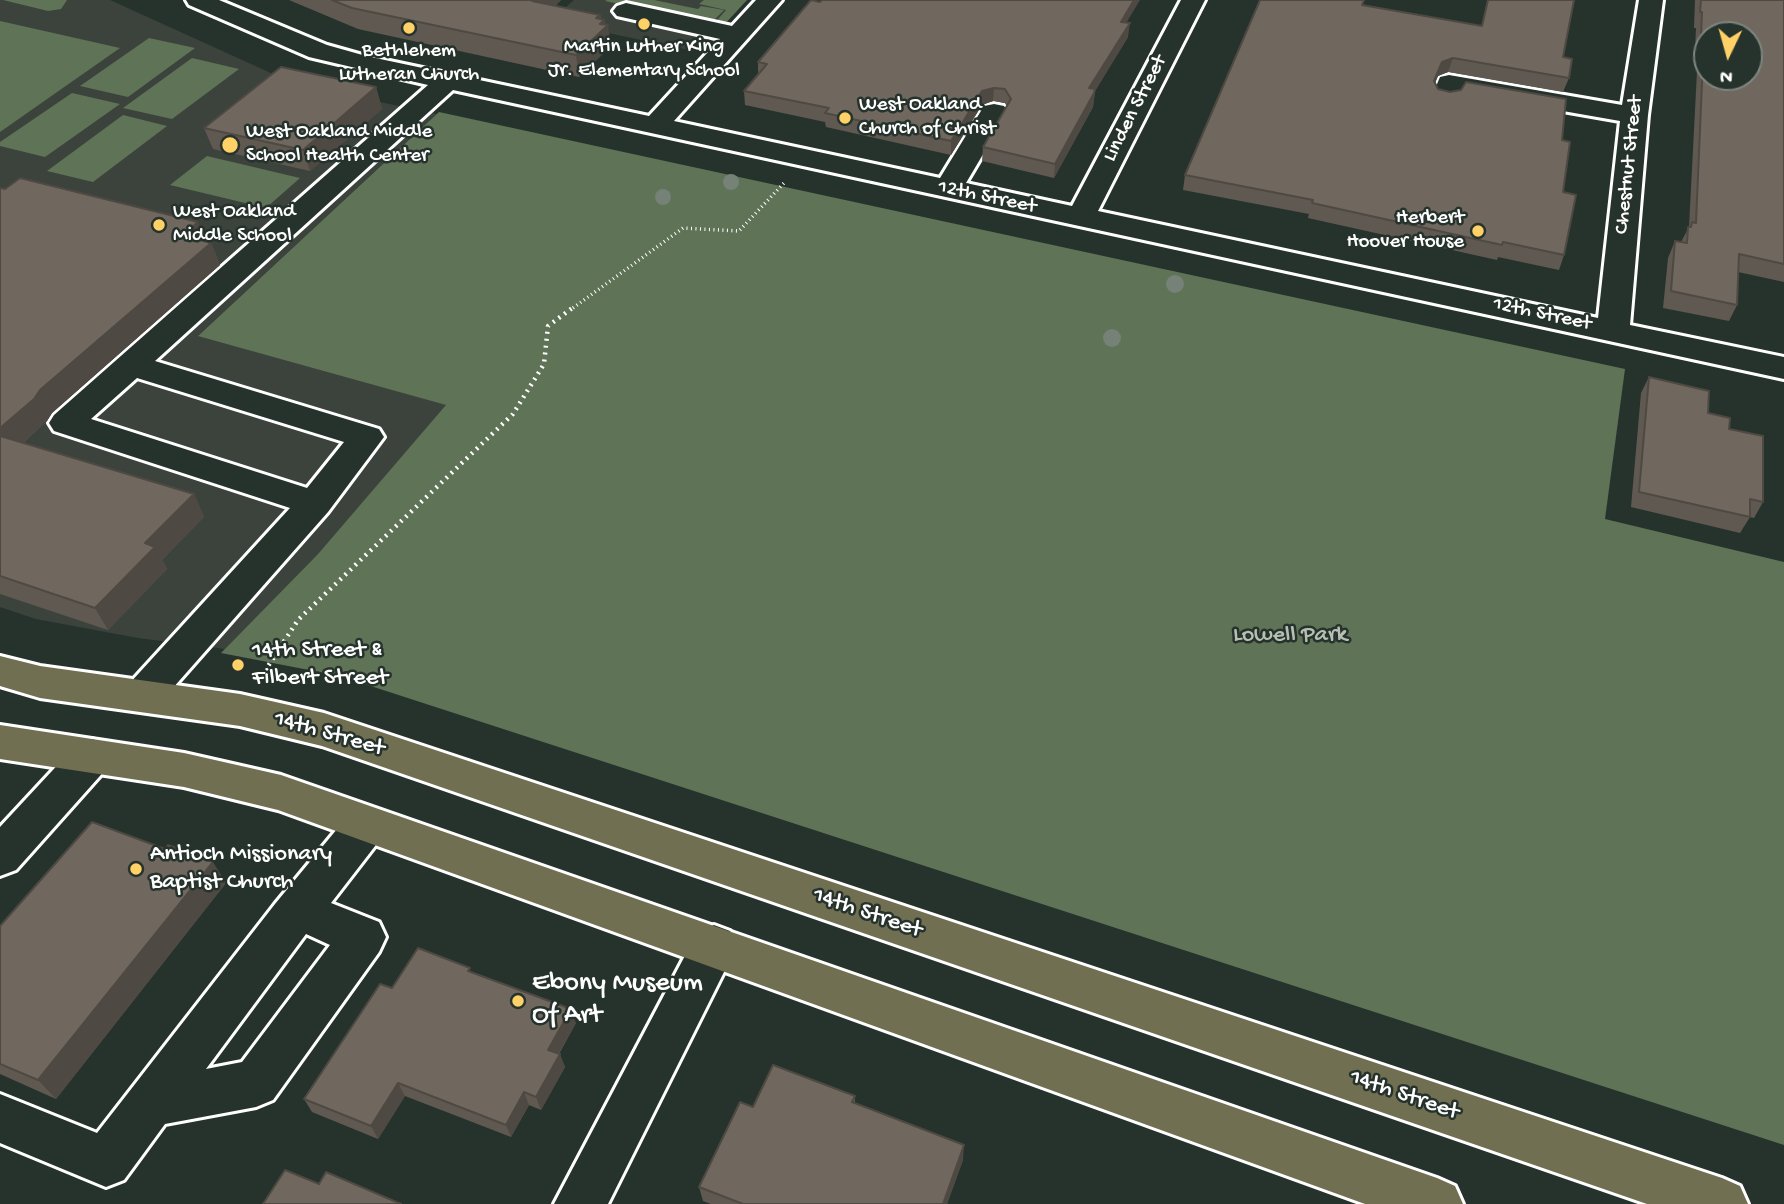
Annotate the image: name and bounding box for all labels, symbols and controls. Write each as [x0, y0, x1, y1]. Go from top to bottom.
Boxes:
marker: Martin Luther King Jr. Elementary School [636, 16, 652, 32]
marker: Bethlehem Lutheran Church [401, 20, 417, 36]
north arrow [1693, 21, 1763, 91]
place label: Martin Luther King Jr. Elementary School [548, 35, 740, 85]
place label: Bethlehem Lutheran Church [339, 39, 479, 89]
street label: Linden Street [1098, 51, 1174, 167]
text: N [1719, 63, 1733, 87]
place label: West Oakland Church of Christ [859, 93, 996, 143]
street label: Chestnut Street [1610, 94, 1650, 236]
marker: West Oakland Church of Christ [837, 110, 853, 126]
place label: West Oakland Middle School Health Center [246, 120, 432, 170]
marker: West Oakland Middle School Health Center [220, 135, 240, 155]
street label: 12th Street [936, 175, 1038, 221]
place label: West Oakland Middle School [173, 200, 295, 250]
place label: Herbert Hoover House [1346, 206, 1464, 256]
marker: West Oakland Middle School [151, 217, 167, 233]
marker: Herbert Hoover House [1470, 223, 1486, 239]
street label: 12th Street [1491, 292, 1593, 338]
park label: Lowell Park [1233, 622, 1347, 650]
place label: 14th Street & Filbert Street [252, 637, 388, 693]
marker: 14th Street & Filbert Street [230, 657, 246, 673]
street label: 14th Street [271, 706, 387, 764]
place label: Antioch Missionary Baptist Church [150, 841, 332, 897]
marker: Antioch Missionary Baptist Church [128, 861, 144, 877]
street label: 14th Street [809, 882, 925, 946]
place label: Ebony Museum Of Art [532, 968, 703, 1034]
marker: Ebony Museum Of Art [510, 993, 526, 1009]
street label: 14th Street [1346, 1064, 1462, 1128]

